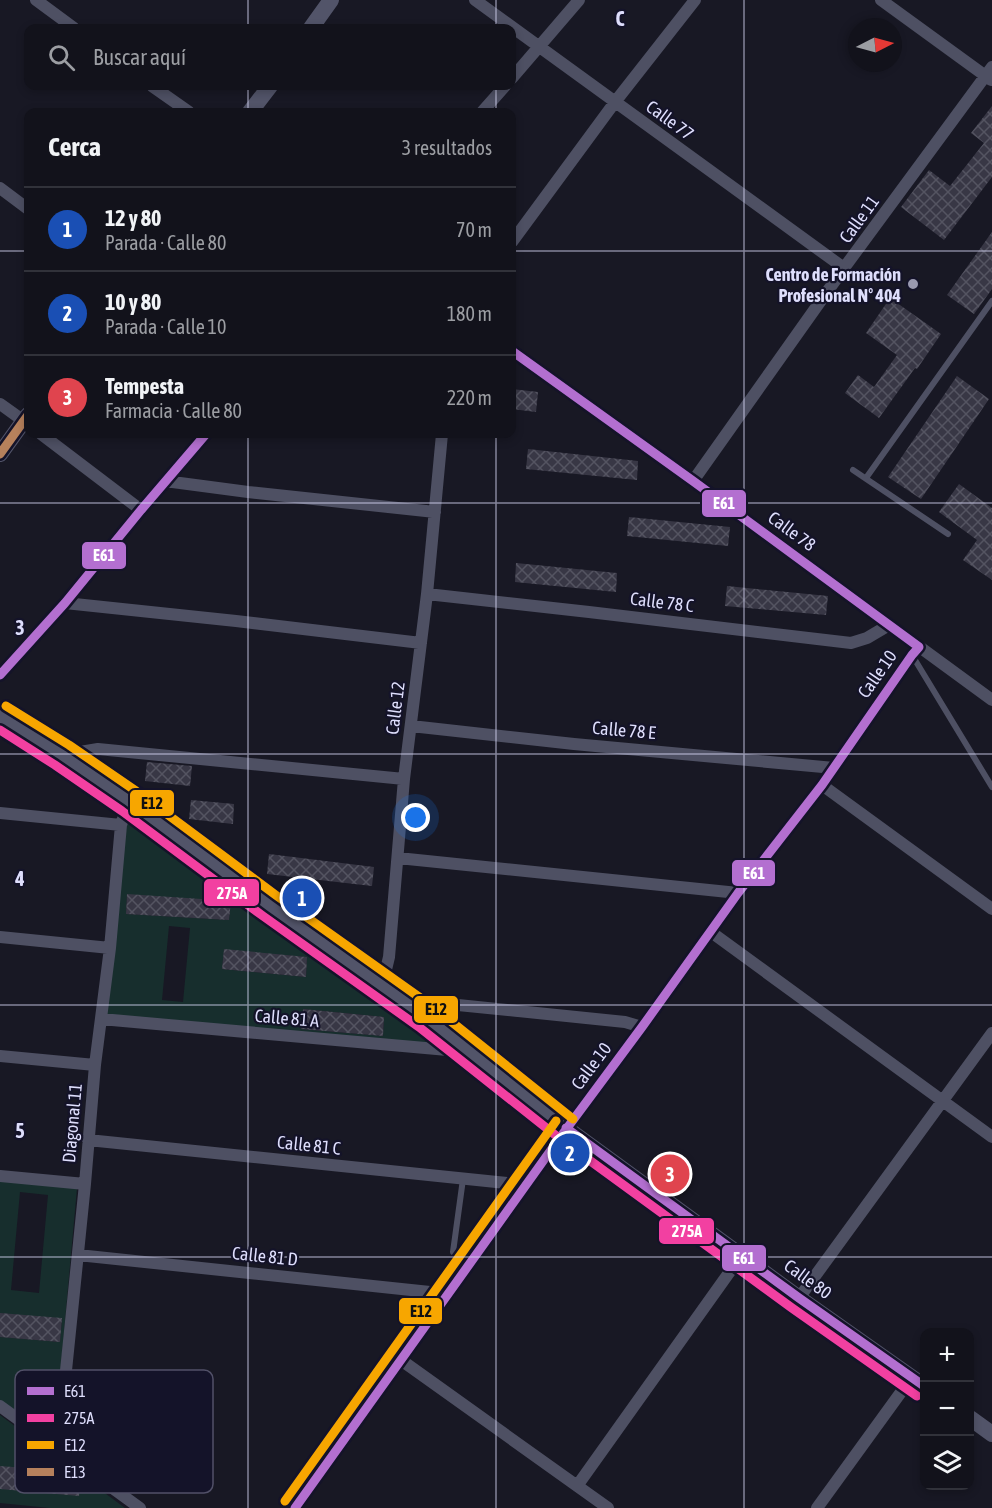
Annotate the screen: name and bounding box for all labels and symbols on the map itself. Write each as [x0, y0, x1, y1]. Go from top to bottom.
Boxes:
text: C [616, 7, 625, 30]
north arrow [848, 18, 902, 72]
street label: Calle 77 [642, 96, 698, 144]
street label: Calle 11 [835, 191, 883, 247]
place label: Centro de Formación Profesional N° 404 [765, 264, 901, 306]
marker: Centro de Formación Profesional N° 404 [906, 277, 920, 291]
line badge: E61 [701, 489, 747, 518]
text: E61 [713, 494, 735, 512]
street label: Calle 78 [764, 507, 820, 555]
line badge: E61 [81, 541, 127, 570]
text: E61 [93, 546, 115, 564]
street label: Calle 78 C [629, 588, 695, 616]
text: 3 [15, 616, 25, 639]
street label: Calle 10 [853, 646, 901, 702]
street label: Calle 12 [381, 680, 409, 736]
street label: Calle 78 E [591, 717, 657, 743]
line badge: E12 [129, 789, 175, 817]
text: E12 [141, 794, 163, 812]
your location [401, 803, 430, 832]
line badge: E61 [731, 859, 776, 887]
text: E61 [743, 864, 765, 882]
text: 4 [14, 867, 25, 890]
pin: 1 [282, 876, 322, 920]
line badge: 275A [203, 878, 260, 907]
text: 275A [217, 884, 247, 902]
line badge: E12 [413, 995, 459, 1024]
text: E12 [425, 1000, 447, 1018]
street label: Calle 81 A [254, 1005, 320, 1031]
street label: Calle 10 [567, 1038, 615, 1094]
street label: Diagonal 11 [58, 1082, 86, 1164]
text: 5 [15, 1119, 25, 1142]
pin: 2 [550, 1130, 590, 1176]
street label: Calle 81 C [276, 1131, 342, 1159]
pin: 3 [650, 1152, 690, 1196]
line badge: 275A [658, 1217, 715, 1245]
text: 275A [672, 1222, 702, 1240]
street label: Calle 81 D [231, 1242, 299, 1270]
line badge: E61 [721, 1244, 767, 1272]
text: E61 [733, 1249, 755, 1267]
street label: Calle 80 [780, 1255, 836, 1303]
line badge: E12 [398, 1297, 443, 1325]
text: E12 [410, 1302, 432, 1320]
legend [15, 1370, 213, 1493]
text: E61 [64, 1382, 86, 1400]
text: 275A [64, 1409, 95, 1427]
text: E12 [64, 1436, 86, 1454]
text: E13 [64, 1463, 86, 1481]

